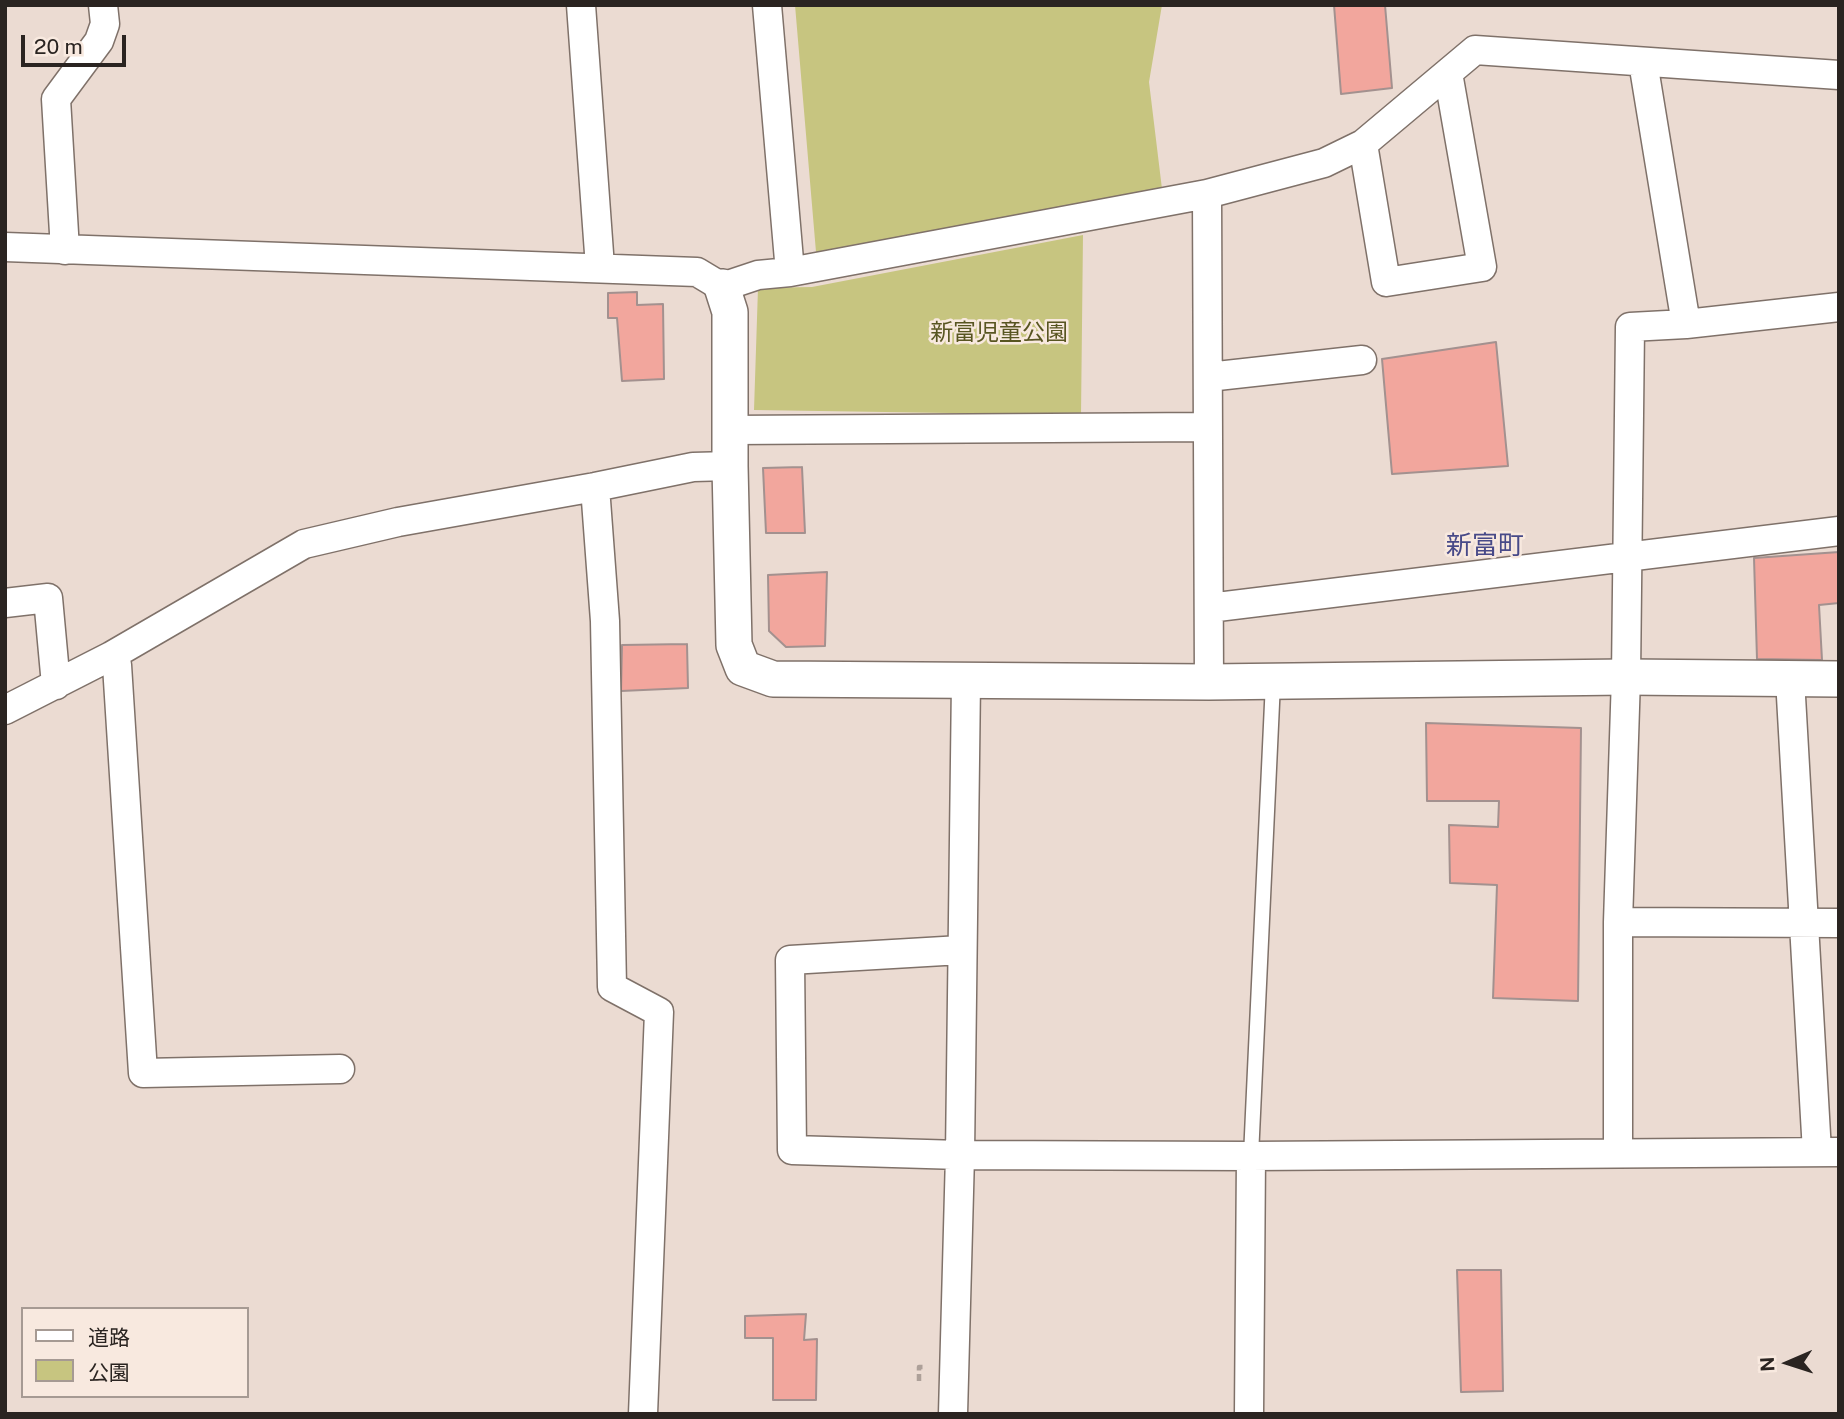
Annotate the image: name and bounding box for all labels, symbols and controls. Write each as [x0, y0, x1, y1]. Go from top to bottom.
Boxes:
scale bar [24, 21, 130, 65]
text: 20 m [34, 34, 83, 59]
park label: 新富児童公園 [930, 319, 1068, 347]
district label: 新富町 [1446, 530, 1524, 562]
legend [21, 1307, 248, 1398]
text: 道路 [88, 1325, 130, 1350]
north arrow [1753, 1328, 1823, 1398]
text: N [1756, 1356, 1778, 1372]
text: 公園 [88, 1360, 130, 1385]

